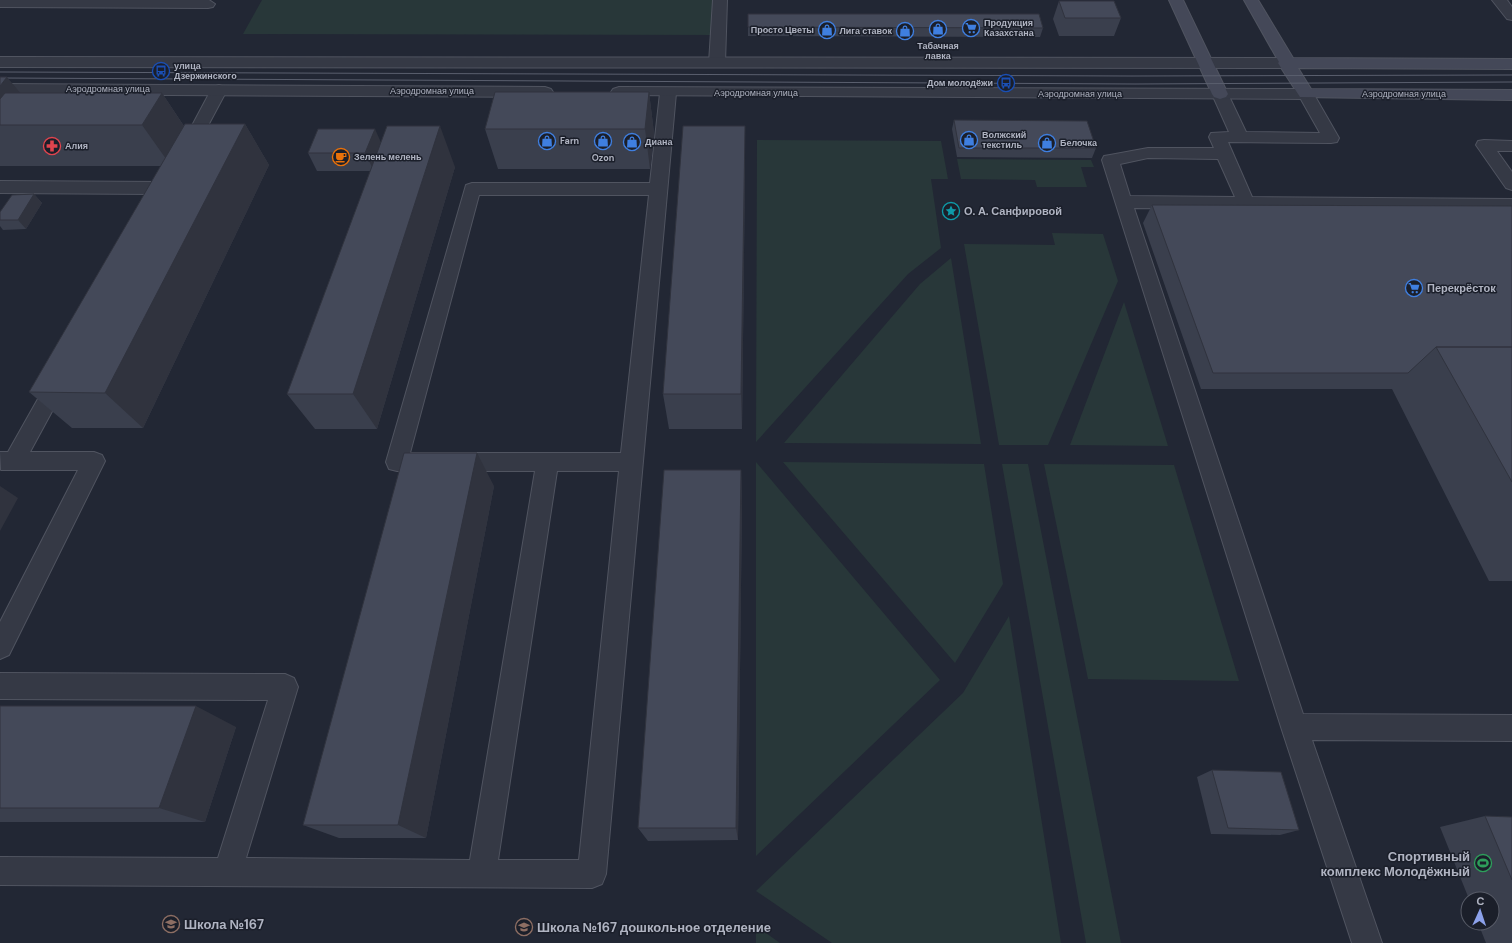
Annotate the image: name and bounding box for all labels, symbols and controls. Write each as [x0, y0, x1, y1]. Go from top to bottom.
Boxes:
place label: Продукция Казахстана [984, 17, 1035, 39]
supermarket icon: Продукция Казахстана [961, 18, 981, 38]
shop icon: Табачная лавка [928, 19, 948, 39]
shop icon: Просто Цветы [817, 20, 837, 40]
shop icon: Лига ставок [895, 21, 915, 41]
place label: Просто Цветы [751, 24, 814, 36]
place label: Лига ставок [839, 25, 892, 37]
place label: Табачная лавка [917, 40, 959, 62]
place label: улица Дзержинского [174, 60, 237, 82]
bus stop icon: улица Дзержинского [151, 61, 171, 81]
bus stop icon: Дом молодёжи [996, 73, 1016, 93]
place label: Дом молодёжи [927, 77, 993, 89]
street label: Аэродромная улица [66, 83, 150, 95]
street label: Аэродромная улица [390, 85, 474, 97]
street label: Аэродромная улица [714, 87, 798, 99]
street label: Аэродромная улица [1038, 88, 1122, 100]
street label: Аэродромная улица [1362, 88, 1446, 100]
place label: Волжский текстиль [982, 129, 1026, 151]
shop icon: Волжский текстиль [959, 130, 979, 150]
shop icon: Farn [537, 131, 557, 151]
shop icon: Ozon [593, 131, 613, 151]
shop icon: Диана [622, 132, 642, 152]
shop icon: Белочка [1037, 133, 1057, 153]
place label: Farn [560, 135, 579, 147]
pharmacy icon: Алия [42, 136, 62, 156]
place label: Диана [645, 136, 673, 148]
place label: Белочка [1060, 137, 1098, 149]
place label: Алия [65, 140, 88, 152]
cafe icon: Зелень мелень [331, 147, 351, 167]
place label: Зелень мелень [354, 151, 422, 163]
place label: Ozon [592, 152, 614, 164]
place icon: О. А. Санфировой [941, 201, 961, 221]
place label: О. А. Санфировой [964, 204, 1062, 218]
supermarket icon: Перекрёсток [1404, 278, 1424, 298]
place label: Перекрёсток [1427, 281, 1496, 295]
place label: Спортивный комплекс Молодёжный [1321, 848, 1470, 880]
sports icon: Спортивный комплекс Молодёжный [1473, 853, 1493, 873]
north arrow [1460, 891, 1500, 931]
text: С [1476, 894, 1485, 908]
school or university icon: Школа №167 [161, 914, 181, 934]
place label: Школа №167 [184, 916, 264, 933]
school or university icon: Школа №167 дошкольное отделение [514, 917, 534, 937]
place label: Школа №167 дошкольное отделение [537, 919, 771, 936]

